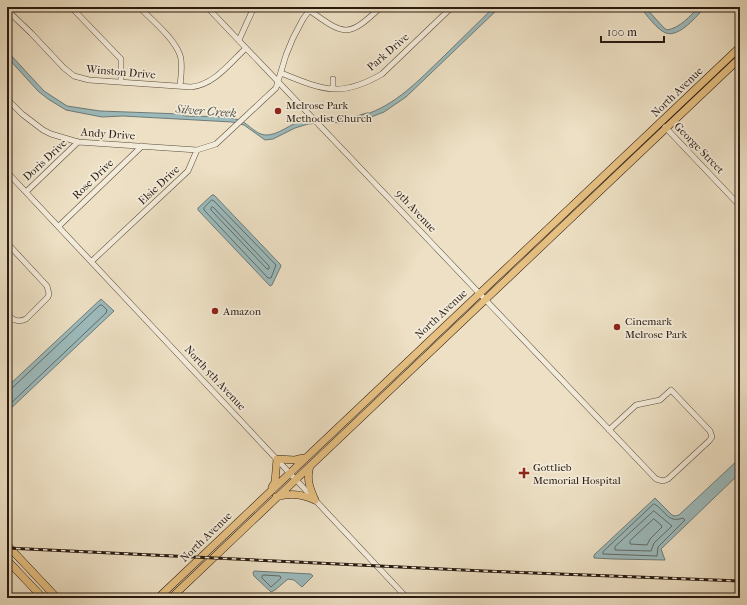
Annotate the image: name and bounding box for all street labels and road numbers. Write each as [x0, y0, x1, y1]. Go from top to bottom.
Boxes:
street label: Park Drive [364, 30, 412, 74]
street label: Winston Drive [85, 62, 157, 82]
street label: North Avenue [649, 64, 706, 120]
street label: George Street [671, 120, 727, 176]
street label: Andy Drive [79, 126, 136, 142]
street label: Doris Drive [20, 136, 70, 184]
street label: Rose Drive [70, 156, 117, 202]
street label: Elsie Drive [136, 162, 183, 207]
street label: 9th Avenue [393, 187, 439, 235]
street label: North Avenue [412, 286, 470, 341]
street label: North 5th Avenue [182, 343, 249, 413]
street label: North Avenue [178, 509, 235, 565]

